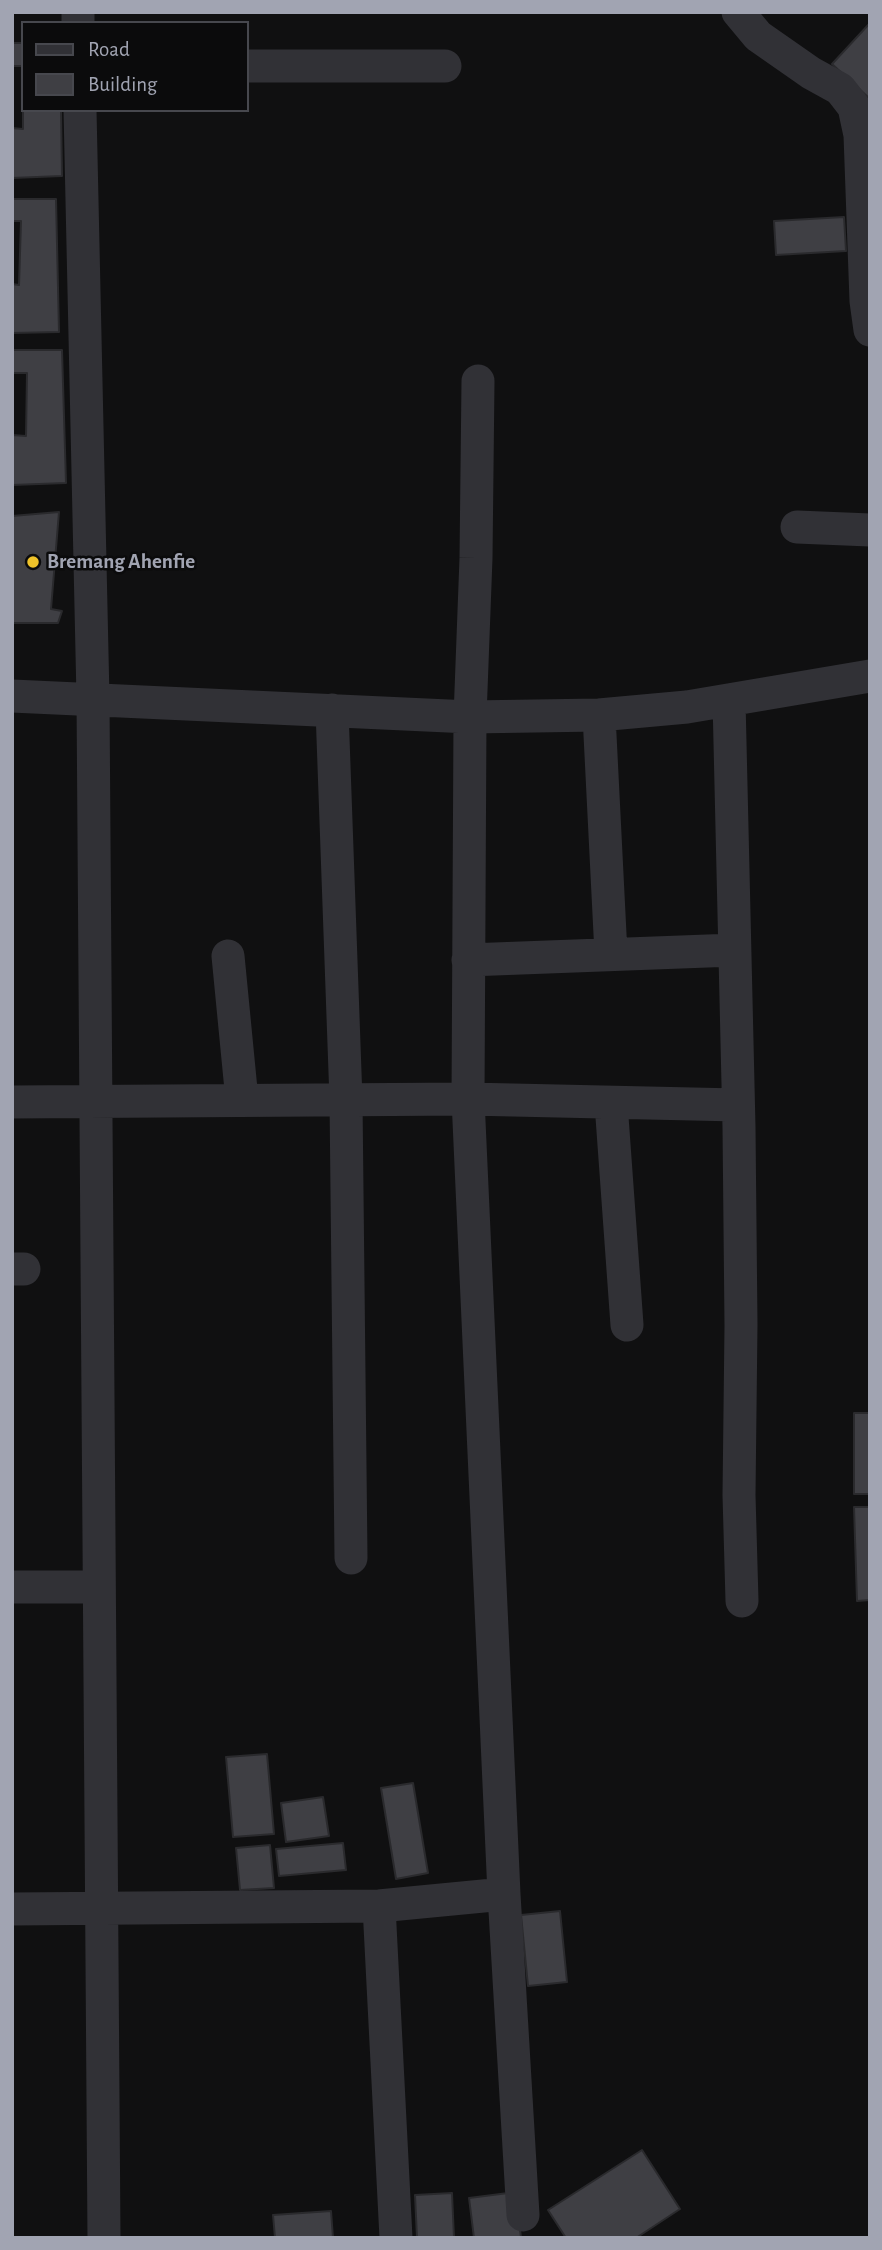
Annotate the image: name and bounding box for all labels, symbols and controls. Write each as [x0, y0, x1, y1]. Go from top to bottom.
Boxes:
legend [21, 21, 248, 112]
text: Road [88, 39, 130, 60]
text: Building [88, 74, 157, 95]
place label: Bremang Ahenfie [47, 549, 195, 575]
marker: Bremang Ahenfie [25, 554, 41, 570]

